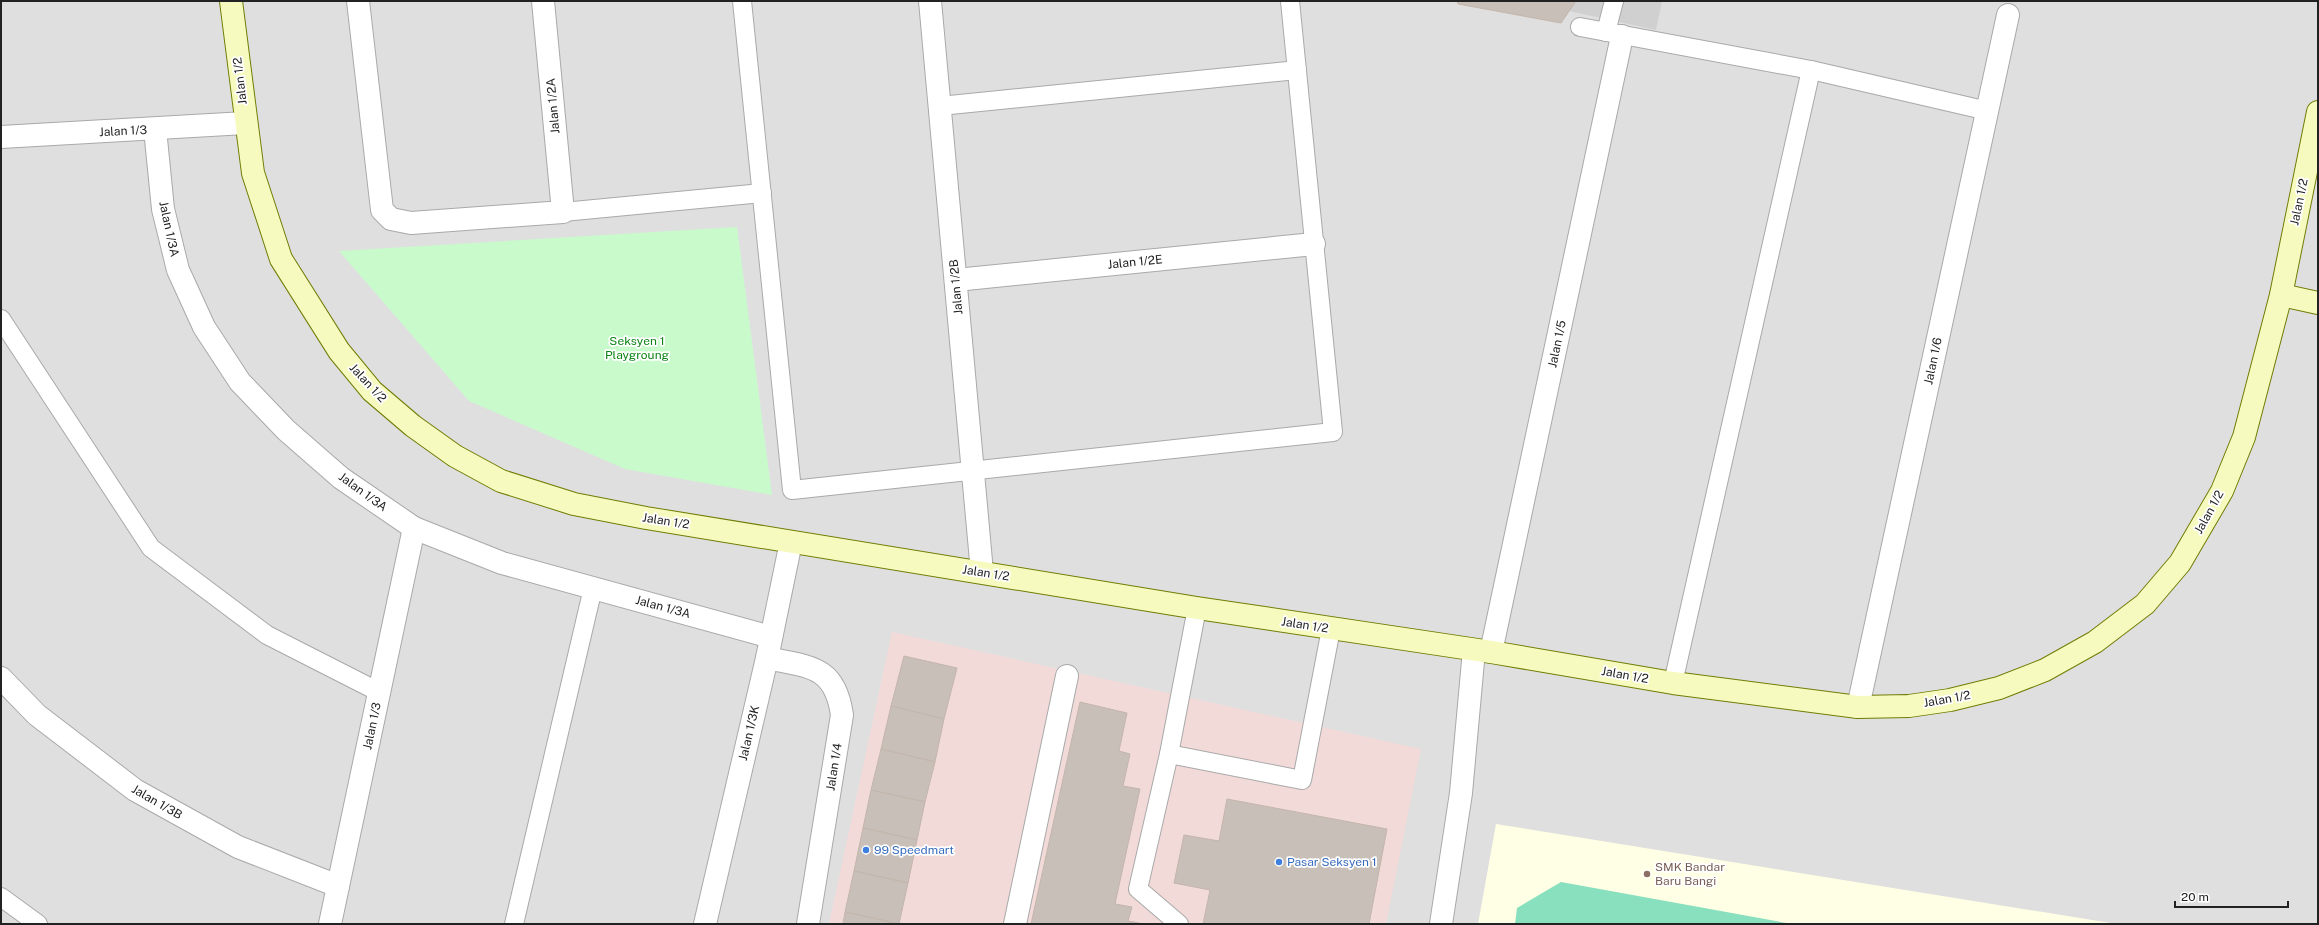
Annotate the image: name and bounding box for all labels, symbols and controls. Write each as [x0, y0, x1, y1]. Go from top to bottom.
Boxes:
street label: Jalan 1/2 [230, 57, 250, 105]
street label: Jalan 1/2A [544, 77, 562, 135]
street label: Jalan 1/3 [99, 123, 147, 139]
street label: Jalan 1/2 [2287, 177, 2311, 227]
street label: Jalan 1/3A [156, 200, 182, 259]
street label: Jalan 1/2E [1107, 252, 1163, 272]
street label: Jalan 1/2B [947, 259, 965, 315]
street label: Jalan 1/5 [1545, 319, 1569, 369]
park label: Seksyen 1 Playgroung [605, 334, 669, 362]
street label: Jalan 1/6 [1921, 336, 1945, 386]
street label: Jalan 1/2 [347, 361, 389, 405]
street label: Jalan 1/3A [336, 470, 390, 515]
street label: Jalan 1/2 [2191, 488, 2227, 536]
street label: Jalan 1/2 [641, 510, 691, 532]
street label: Jalan 1/2 [961, 562, 1011, 584]
street label: Jalan 1/3A [634, 593, 693, 621]
street label: Jalan 1/2 [1280, 614, 1330, 636]
street label: Jalan 1/2 [1600, 664, 1650, 686]
street label: Jalan 1/2 [1922, 688, 1972, 710]
street label: Jalan 1/3 [360, 701, 384, 751]
street label: Jalan 1/3K [736, 704, 762, 762]
street label: Jalan 1/4 [823, 742, 845, 792]
street label: Jalan 1/3B [129, 782, 185, 822]
place label: 99 Speedmart [874, 843, 954, 857]
marker: 99 Speedmart [861, 845, 871, 855]
place label: Pasar Seksyen 1 [1287, 855, 1377, 869]
marker: Pasar Seksyen 1 [1274, 857, 1284, 867]
place label: SMK Bandar Baru Bangi [1655, 860, 1725, 888]
marker: SMK Bandar Baru Bangi [1642, 869, 1652, 879]
scale bar [2175, 883, 2288, 909]
text: 20 m [2181, 890, 2209, 904]

